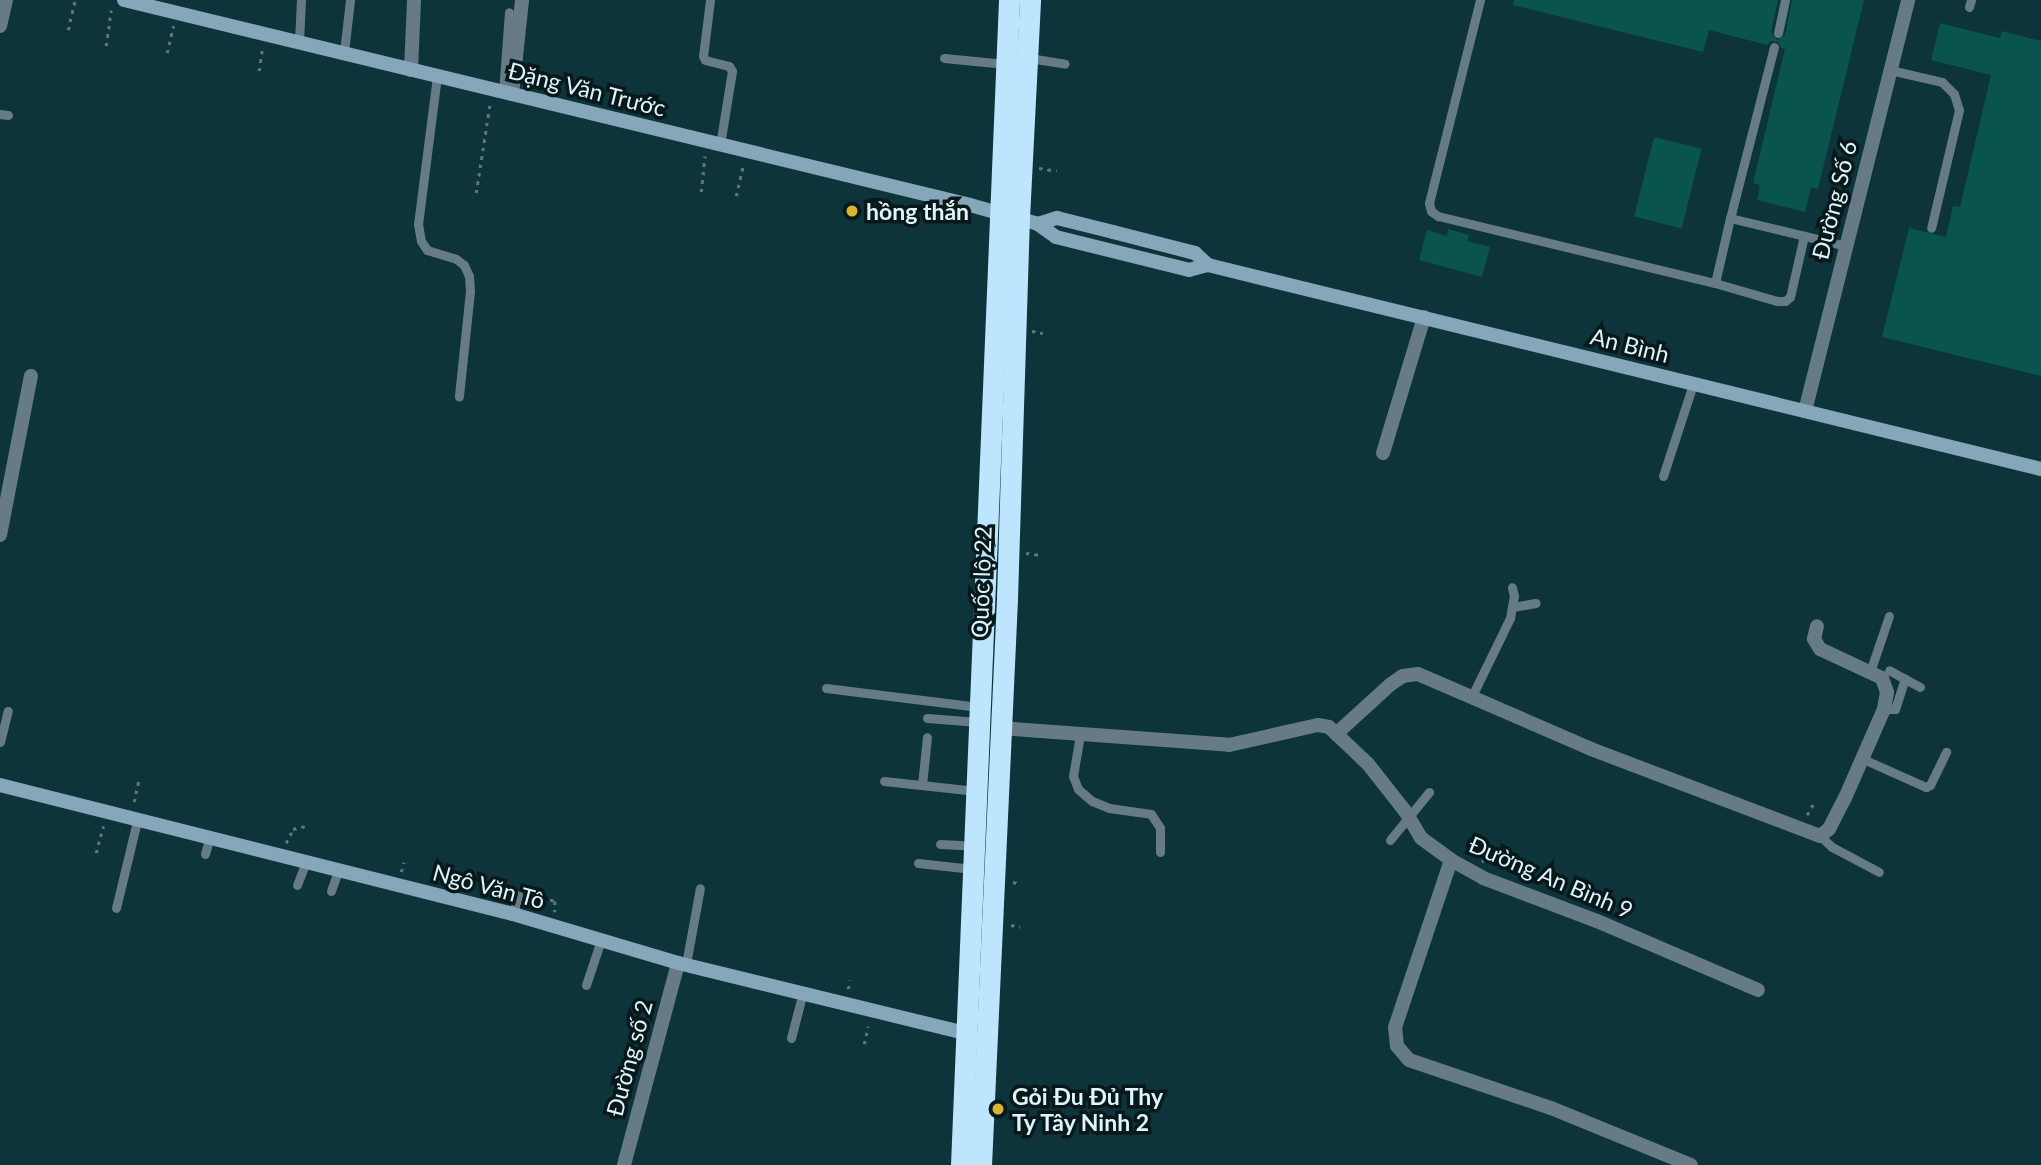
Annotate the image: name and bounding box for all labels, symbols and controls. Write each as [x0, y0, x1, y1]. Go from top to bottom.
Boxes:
street label: Đặng Văn Trước [505, 56, 669, 122]
street label: Đường Số 6 [1806, 138, 1862, 262]
place label: hồng thắn [866, 197, 969, 225]
marker: hồng thắn [844, 203, 860, 219]
street label: An Bình [1588, 322, 1672, 368]
street label: Quốc lộ 22 [965, 526, 997, 638]
street label: Đường An Bình 9 [1465, 830, 1637, 924]
street label: Ngô Văn Tô [429, 858, 549, 914]
street label: Đường số 2 [600, 997, 658, 1119]
place label: Gỏi Đu Đủ Thy Ty Tây Ninh 2 [1012, 1082, 1164, 1136]
marker: Gỏi Đu Đủ Thy Ty Tây Ninh 2 [990, 1101, 1006, 1117]

